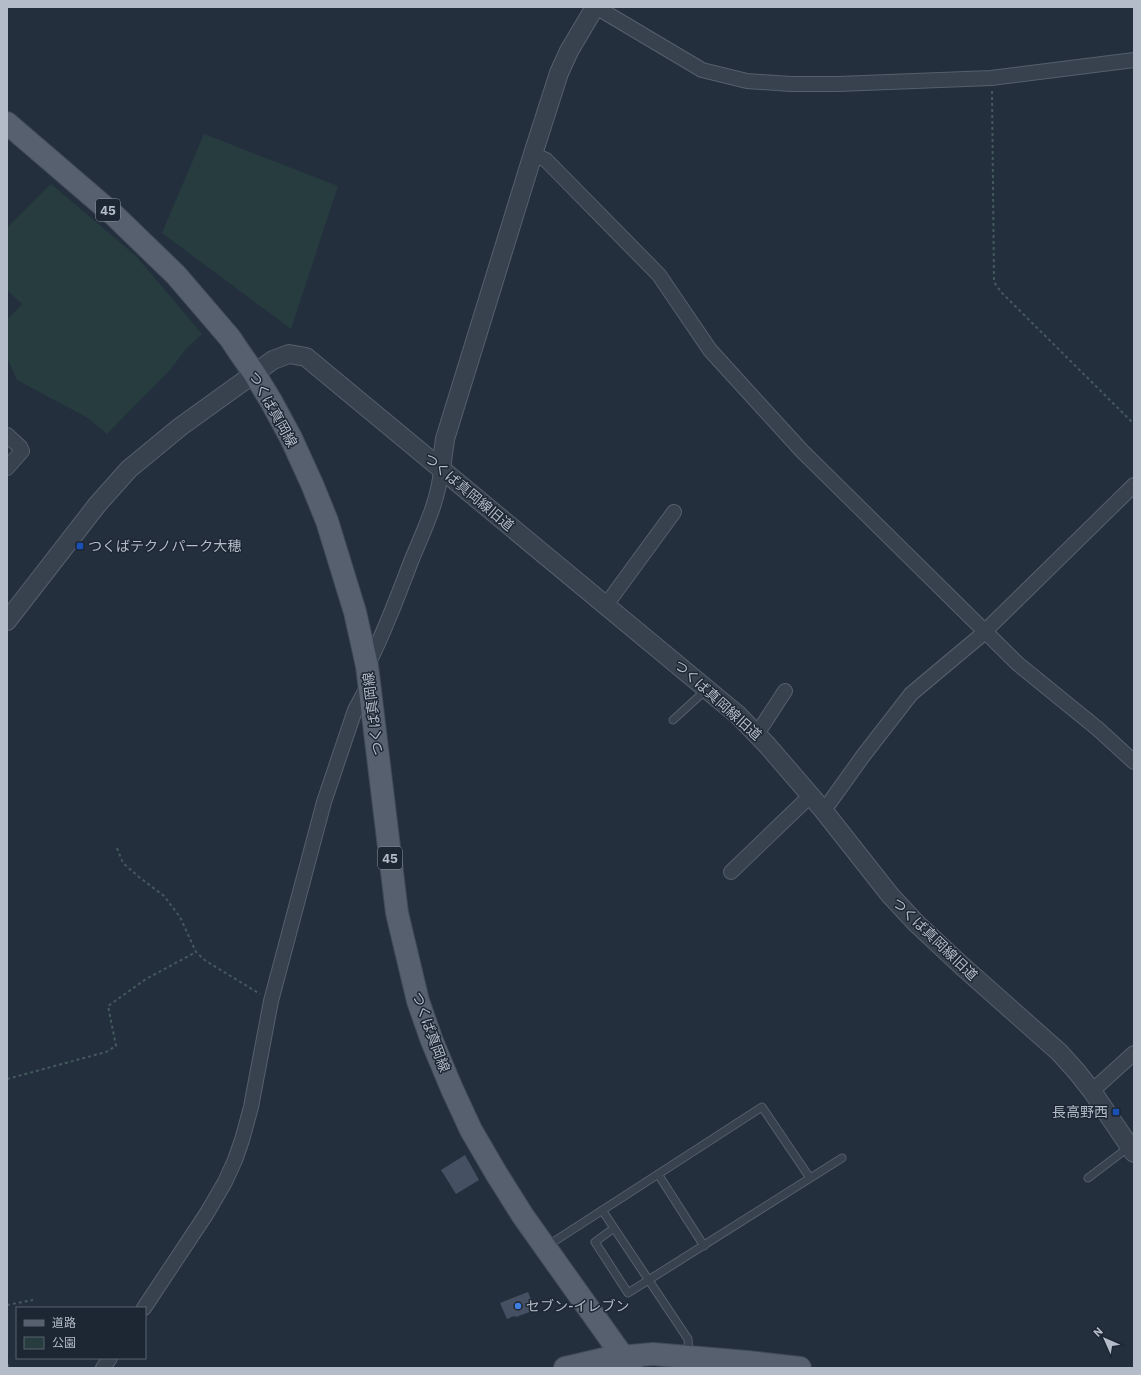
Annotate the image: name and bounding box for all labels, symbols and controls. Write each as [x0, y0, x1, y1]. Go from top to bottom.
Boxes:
road number: 45 [96, 199, 120, 221]
street label: つくば真岡線 [245, 368, 301, 450]
street label: つくば真岡線旧道 [420, 449, 518, 535]
place label: つくばテクノパーク大穂 [88, 537, 241, 555]
marker: つくばテクノパーク大穂 [75, 541, 85, 551]
street label: つくば真岡線旧道 [670, 656, 766, 744]
street label: つくば真岡線 [359, 671, 387, 757]
road number: 45 [378, 847, 402, 869]
street label: つくば真岡線旧道 [888, 894, 982, 984]
street label: つくば真岡線 [408, 989, 454, 1075]
place label: 長高野西 [1052, 1103, 1108, 1121]
marker: 長高野西 [1111, 1107, 1121, 1117]
place label: セブン-イレブン [526, 1297, 630, 1315]
marker: セブン-イレブン [513, 1301, 523, 1311]
legend [16, 1307, 146, 1359]
text: 道路 [52, 1315, 76, 1330]
north arrow [1085, 1319, 1125, 1359]
text: N [1090, 1324, 1106, 1340]
text: 公園 [52, 1335, 76, 1350]

